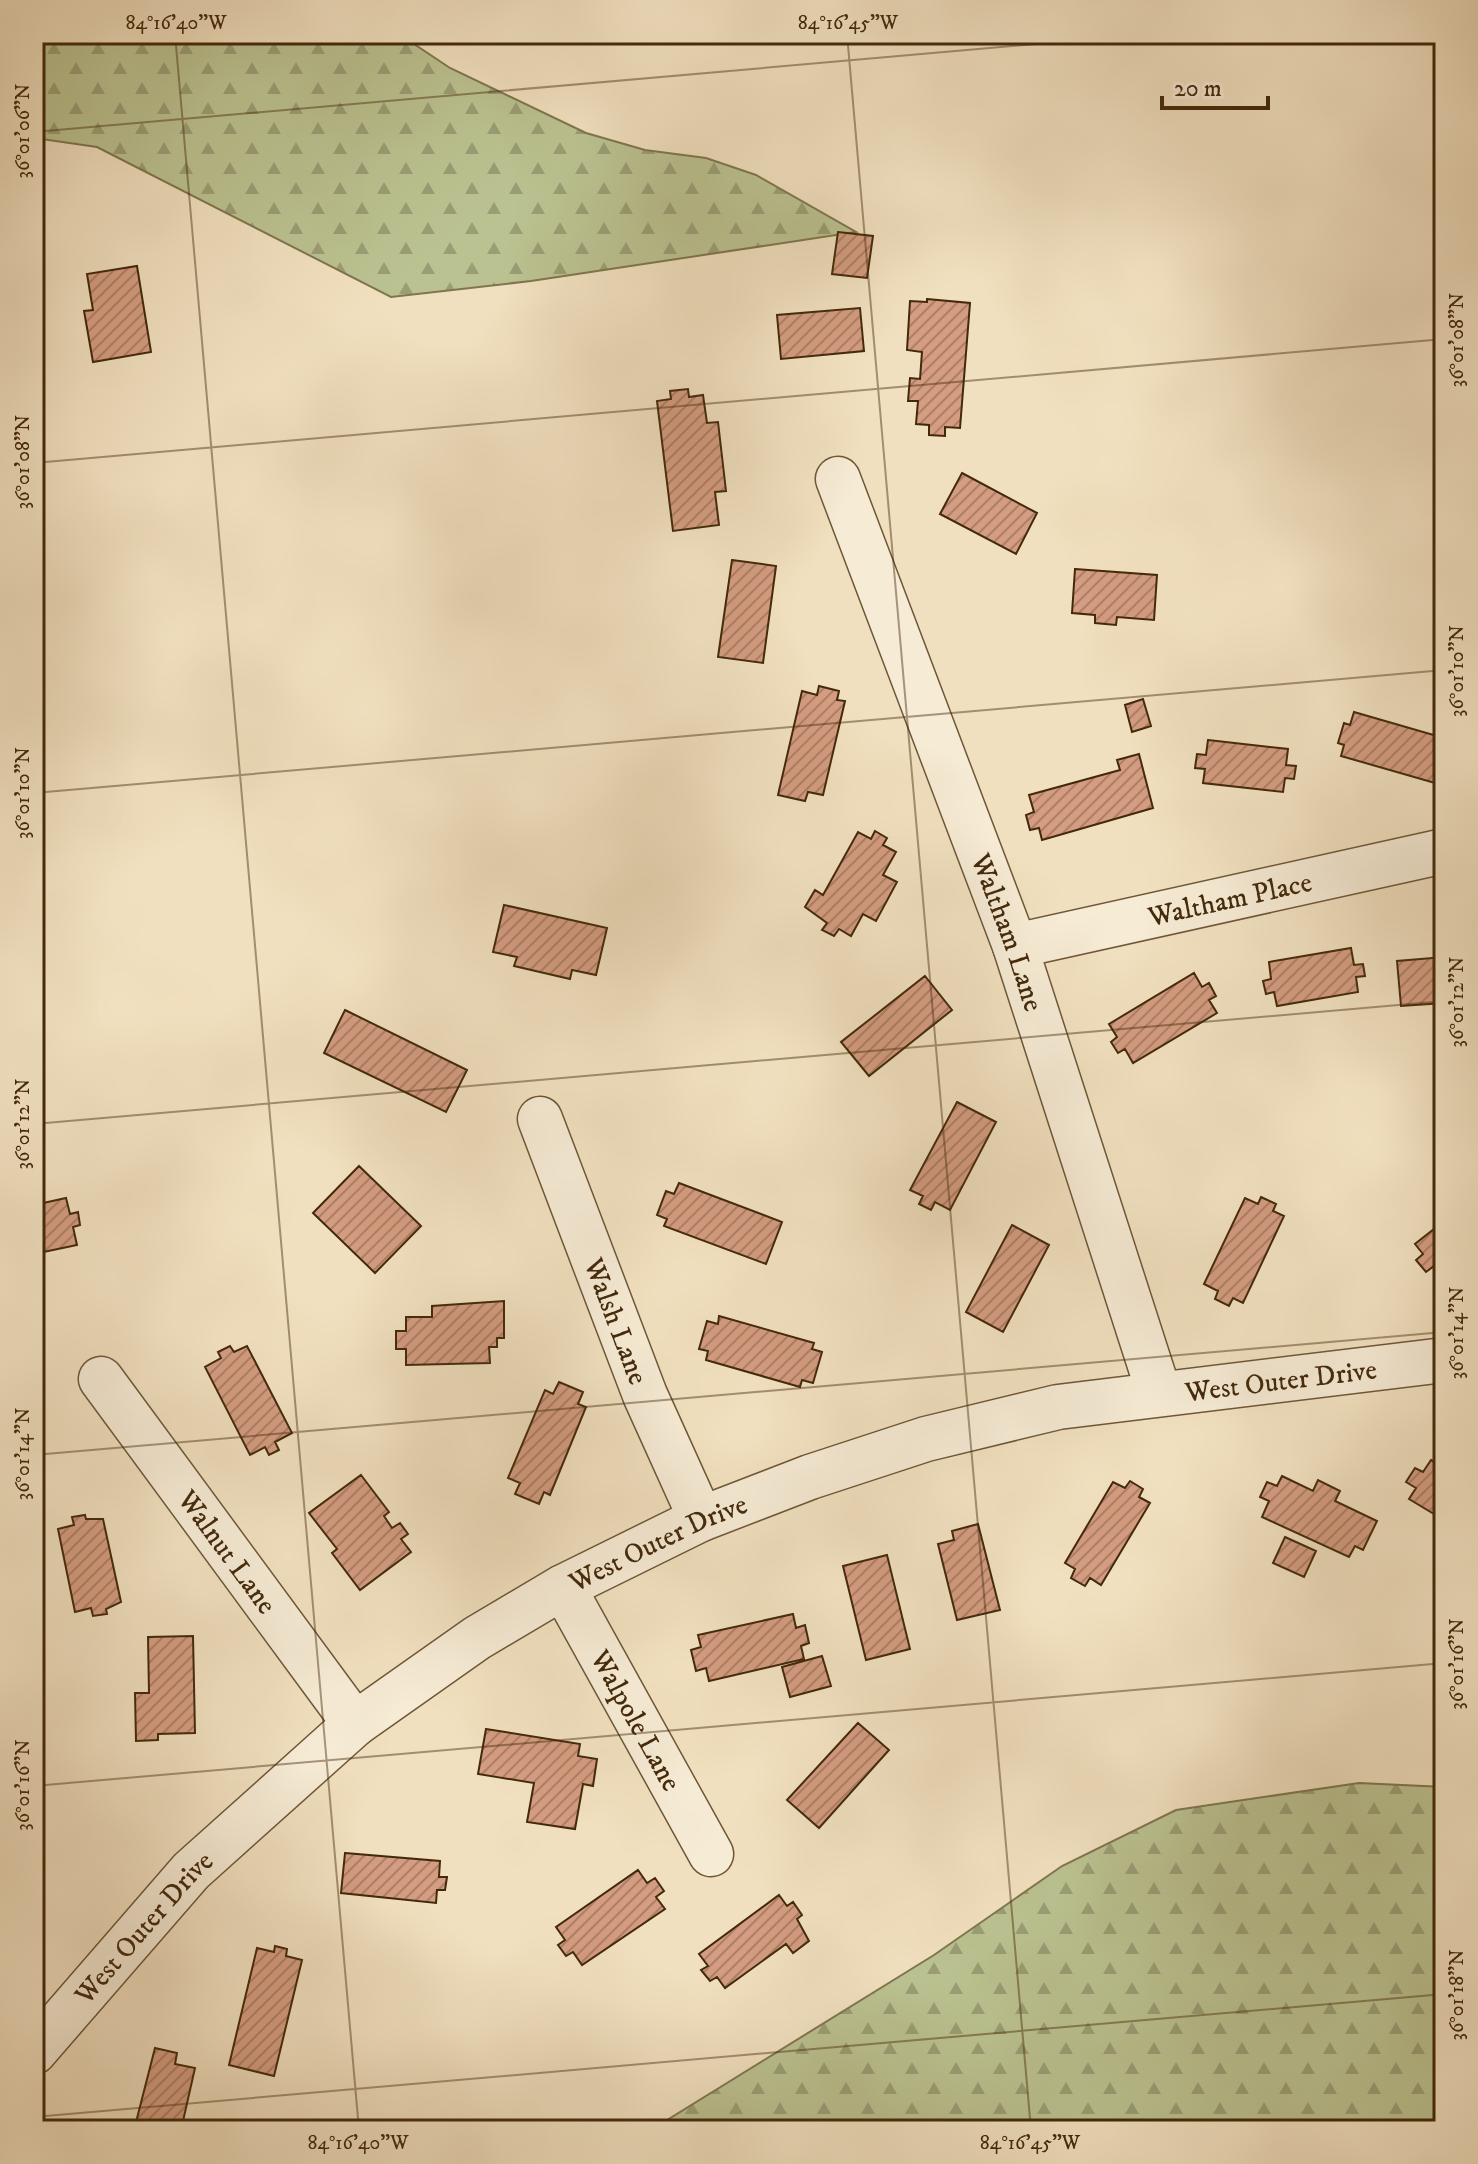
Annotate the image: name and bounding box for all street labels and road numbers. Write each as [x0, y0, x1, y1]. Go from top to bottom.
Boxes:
street label: Waltham Lane [962, 848, 1051, 1016]
street label: Waltham Place [1144, 865, 1315, 935]
street label: Walsh Lane [575, 1252, 655, 1390]
street label: West Outer Drive [1182, 1352, 1379, 1411]
street label: Walnut Lane [169, 1482, 284, 1621]
street label: West Outer Drive [563, 1487, 752, 1601]
street label: Walpole Lane [582, 1643, 689, 1797]
street label: West Outer Drive [67, 1844, 221, 2013]

